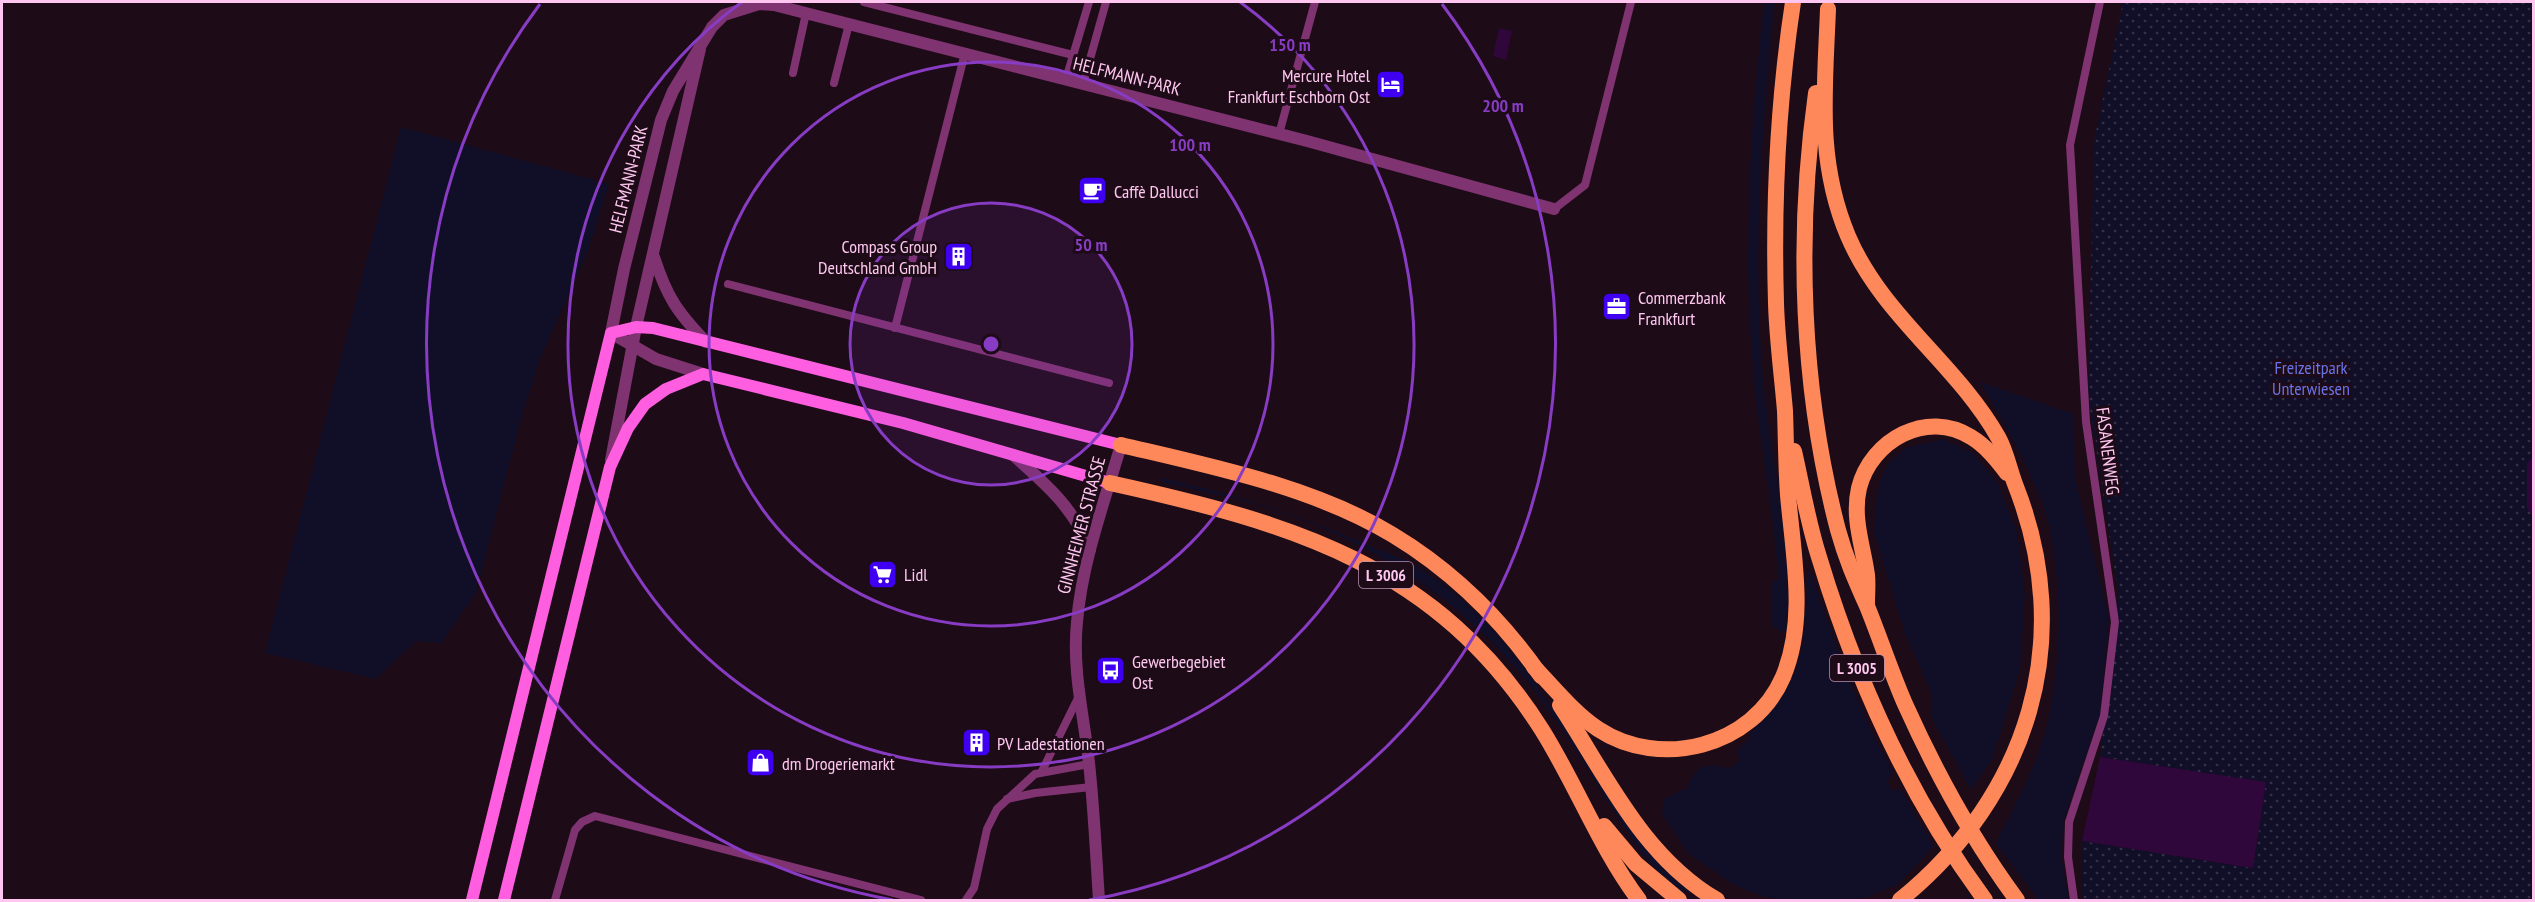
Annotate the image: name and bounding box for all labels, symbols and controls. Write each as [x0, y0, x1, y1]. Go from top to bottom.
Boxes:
text: 150 m [1269, 33, 1311, 56]
street label: HELFMANN-PARK [1071, 52, 1183, 100]
place label: Mercure Hotel Frankfurt Eschborn Ost [1228, 64, 1371, 108]
hotel icon: Mercure Hotel Frankfurt Eschborn Ost [1375, 69, 1407, 101]
text: 200 m [1482, 94, 1524, 117]
street label: HELFMANN-PARK [604, 123, 652, 235]
text: 100 m [1169, 133, 1211, 156]
cafe icon: Caffè Dallucci [1077, 175, 1109, 207]
place label: Caffè Dallucci [1114, 180, 1199, 203]
text: 50 m [1075, 233, 1107, 256]
place label: Compass Group Deutschland GmbH [818, 235, 937, 279]
building icon: Compass Group Deutschland GmbH [942, 240, 974, 272]
place label: Commerzbank Frankfurt [1638, 286, 1726, 330]
office icon: Commerzbank Frankfurt [1601, 291, 1633, 323]
centre of rings [981, 334, 1001, 354]
park label: Freizeitpark Unterwiesen [2272, 356, 2350, 400]
street label: FASANENWEG [2091, 406, 2125, 496]
street label: GINNHEIMER STRASSE [1052, 454, 1110, 596]
supermarket icon: Lidl [867, 558, 899, 590]
road number: L 3006 [1359, 562, 1413, 588]
place label: Lidl [904, 563, 928, 586]
place label: Gewerbegebiet Ost [1132, 650, 1225, 694]
bus stop icon: Gewerbegebiet Ost [1095, 655, 1127, 687]
road number: L 3005 [1830, 655, 1884, 681]
building icon: PV Ladestationen [960, 727, 992, 759]
place label: PV Ladestationen [997, 732, 1105, 755]
shop icon: dm Drogeriemarkt [745, 747, 777, 779]
place label: dm Drogeriemarkt [782, 752, 895, 775]

